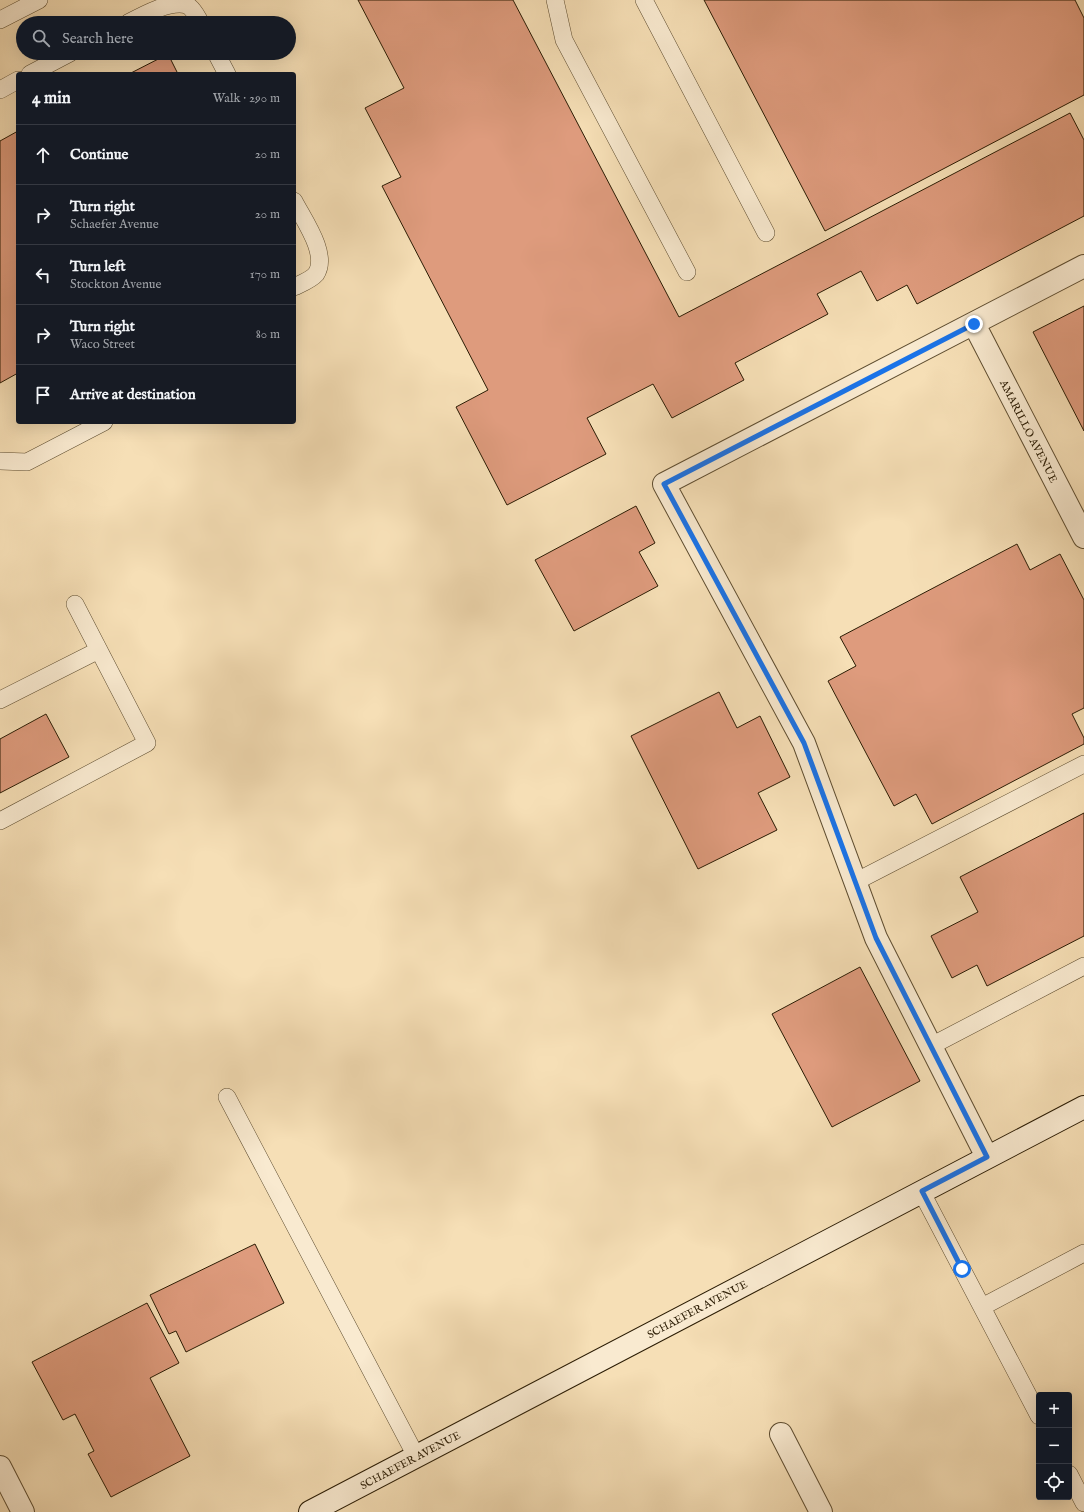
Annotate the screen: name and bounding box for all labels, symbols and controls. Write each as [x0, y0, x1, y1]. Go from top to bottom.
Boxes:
search box [16, 16, 296, 60]
icon: search [30, 27, 52, 49]
text: Search here [62, 29, 133, 48]
text: 4 min [32, 88, 71, 109]
text: Walk · 290 m [213, 90, 280, 107]
icon: ahead [32, 144, 54, 166]
text: Continue [70, 145, 128, 164]
text: 20 m [255, 146, 280, 163]
text: Turn right [70, 197, 135, 216]
icon: right [32, 204, 54, 226]
text: 20 m [255, 206, 280, 223]
text: Schaefer Avenue [70, 216, 159, 233]
text: Turn left [70, 257, 126, 276]
icon: left [32, 264, 54, 286]
text: 170 m [250, 266, 280, 283]
text: Stockton Avenue [70, 276, 162, 293]
route end [965, 315, 983, 333]
text: Turn right [70, 317, 135, 336]
icon: right [32, 324, 54, 346]
text: 80 m [256, 326, 280, 343]
text: Waco Street [70, 336, 135, 353]
street label: AMARILLO AVENUE [996, 377, 1060, 486]
icon: arrive [32, 384, 54, 406]
text: Arrive at destination [70, 385, 196, 404]
route start [953, 1260, 971, 1278]
street label: SCHAEFER AVENUE [645, 1277, 750, 1342]
map controls [1036, 1392, 1072, 1500]
button: + [1036, 1392, 1072, 1428]
street label: SCHAEFER AVENUE [358, 1428, 463, 1493]
button: − [1036, 1428, 1072, 1464]
button: locate [1036, 1464, 1072, 1500]

